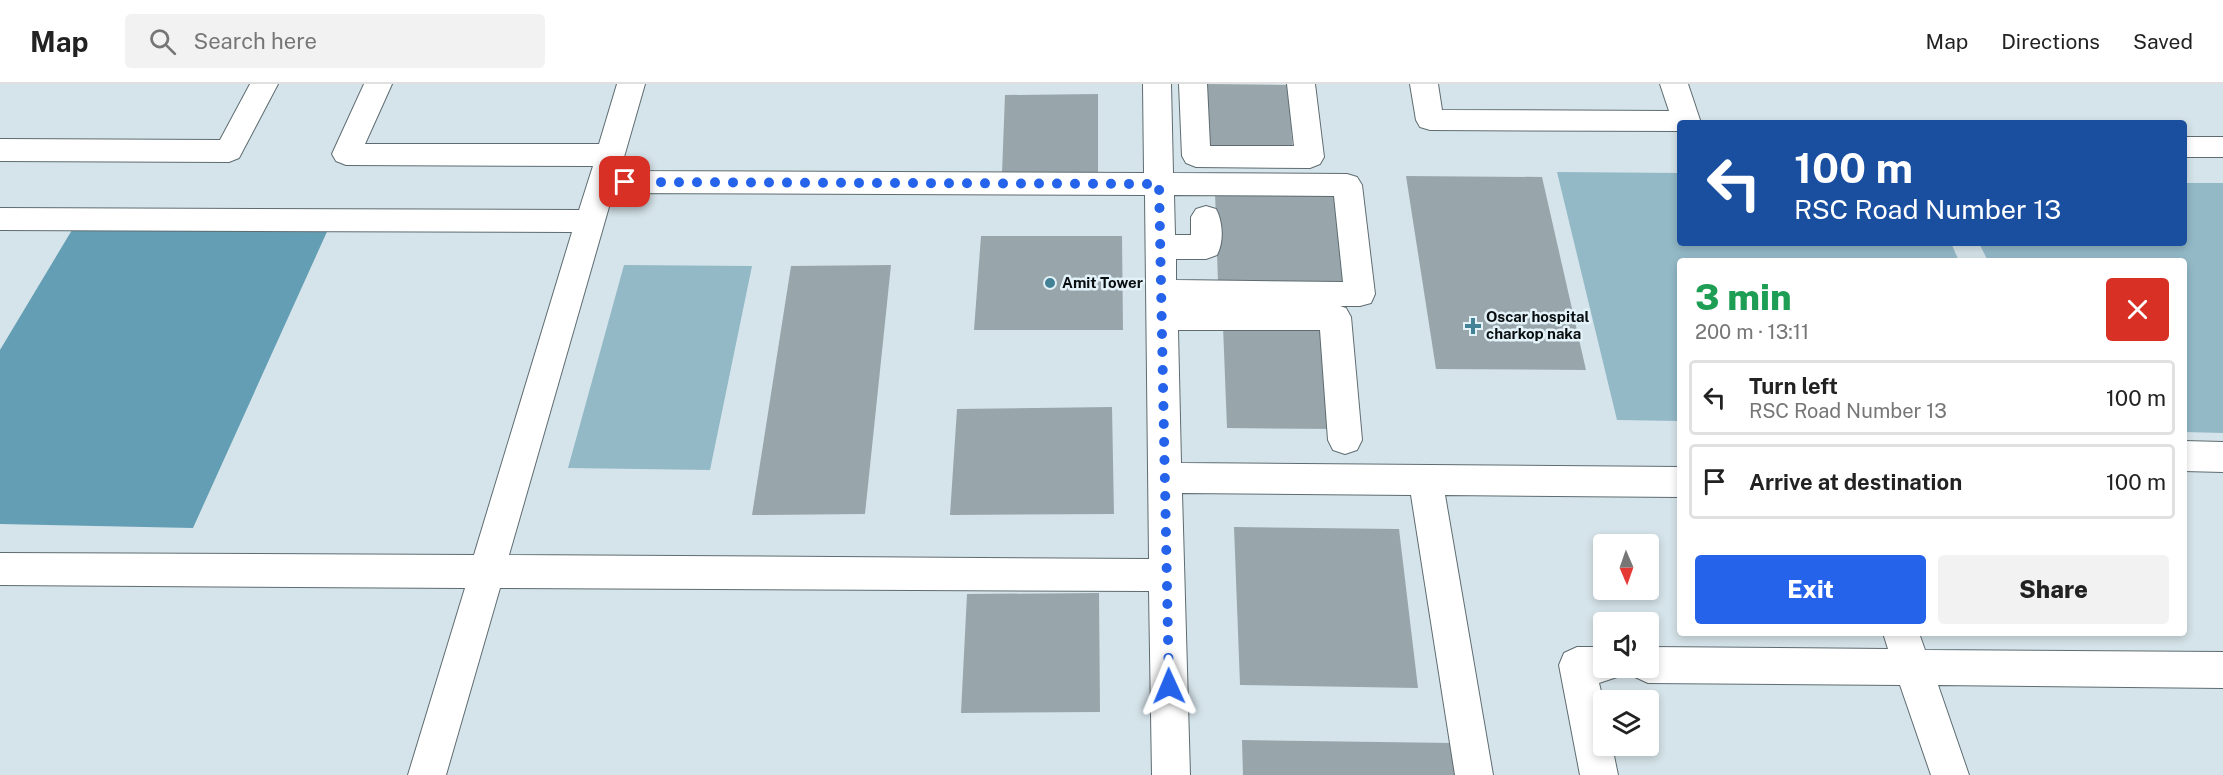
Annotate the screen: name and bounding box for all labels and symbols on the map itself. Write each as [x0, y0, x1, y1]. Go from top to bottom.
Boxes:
pin [599, 156, 650, 207]
place label: Amit Tower [1062, 274, 1143, 291]
marker: Amit Tower [1043, 276, 1057, 290]
place label: Oscar hospital charkop naka [1486, 308, 1590, 342]
marker: Oscar hospital charkop naka [1464, 317, 1482, 335]
north arrow [1593, 534, 1659, 600]
position arrow [1137, 654, 1201, 718]

